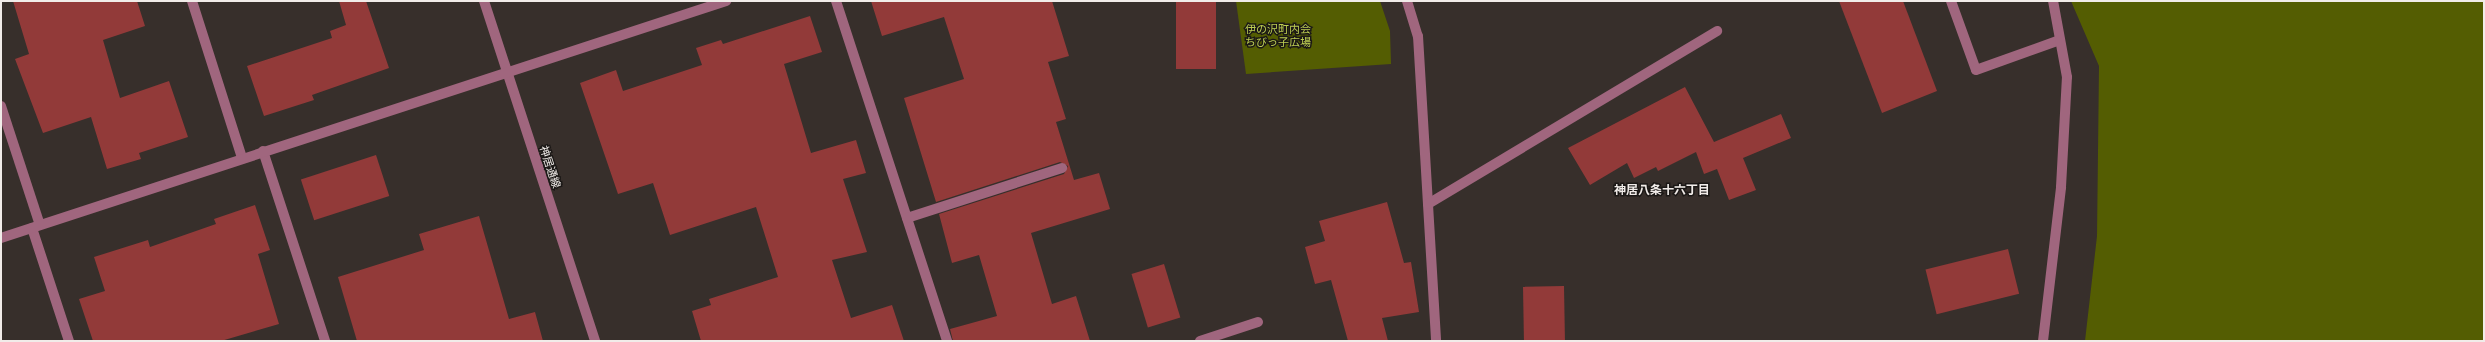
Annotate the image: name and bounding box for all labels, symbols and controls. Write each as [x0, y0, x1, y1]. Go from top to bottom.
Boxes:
park label: 伊の沢町内会 ちびっ子広場 [1245, 23, 1311, 49]
street label: 神居通線 [537, 144, 563, 190]
district label: 神居八条十六丁目 [1614, 184, 1710, 198]

